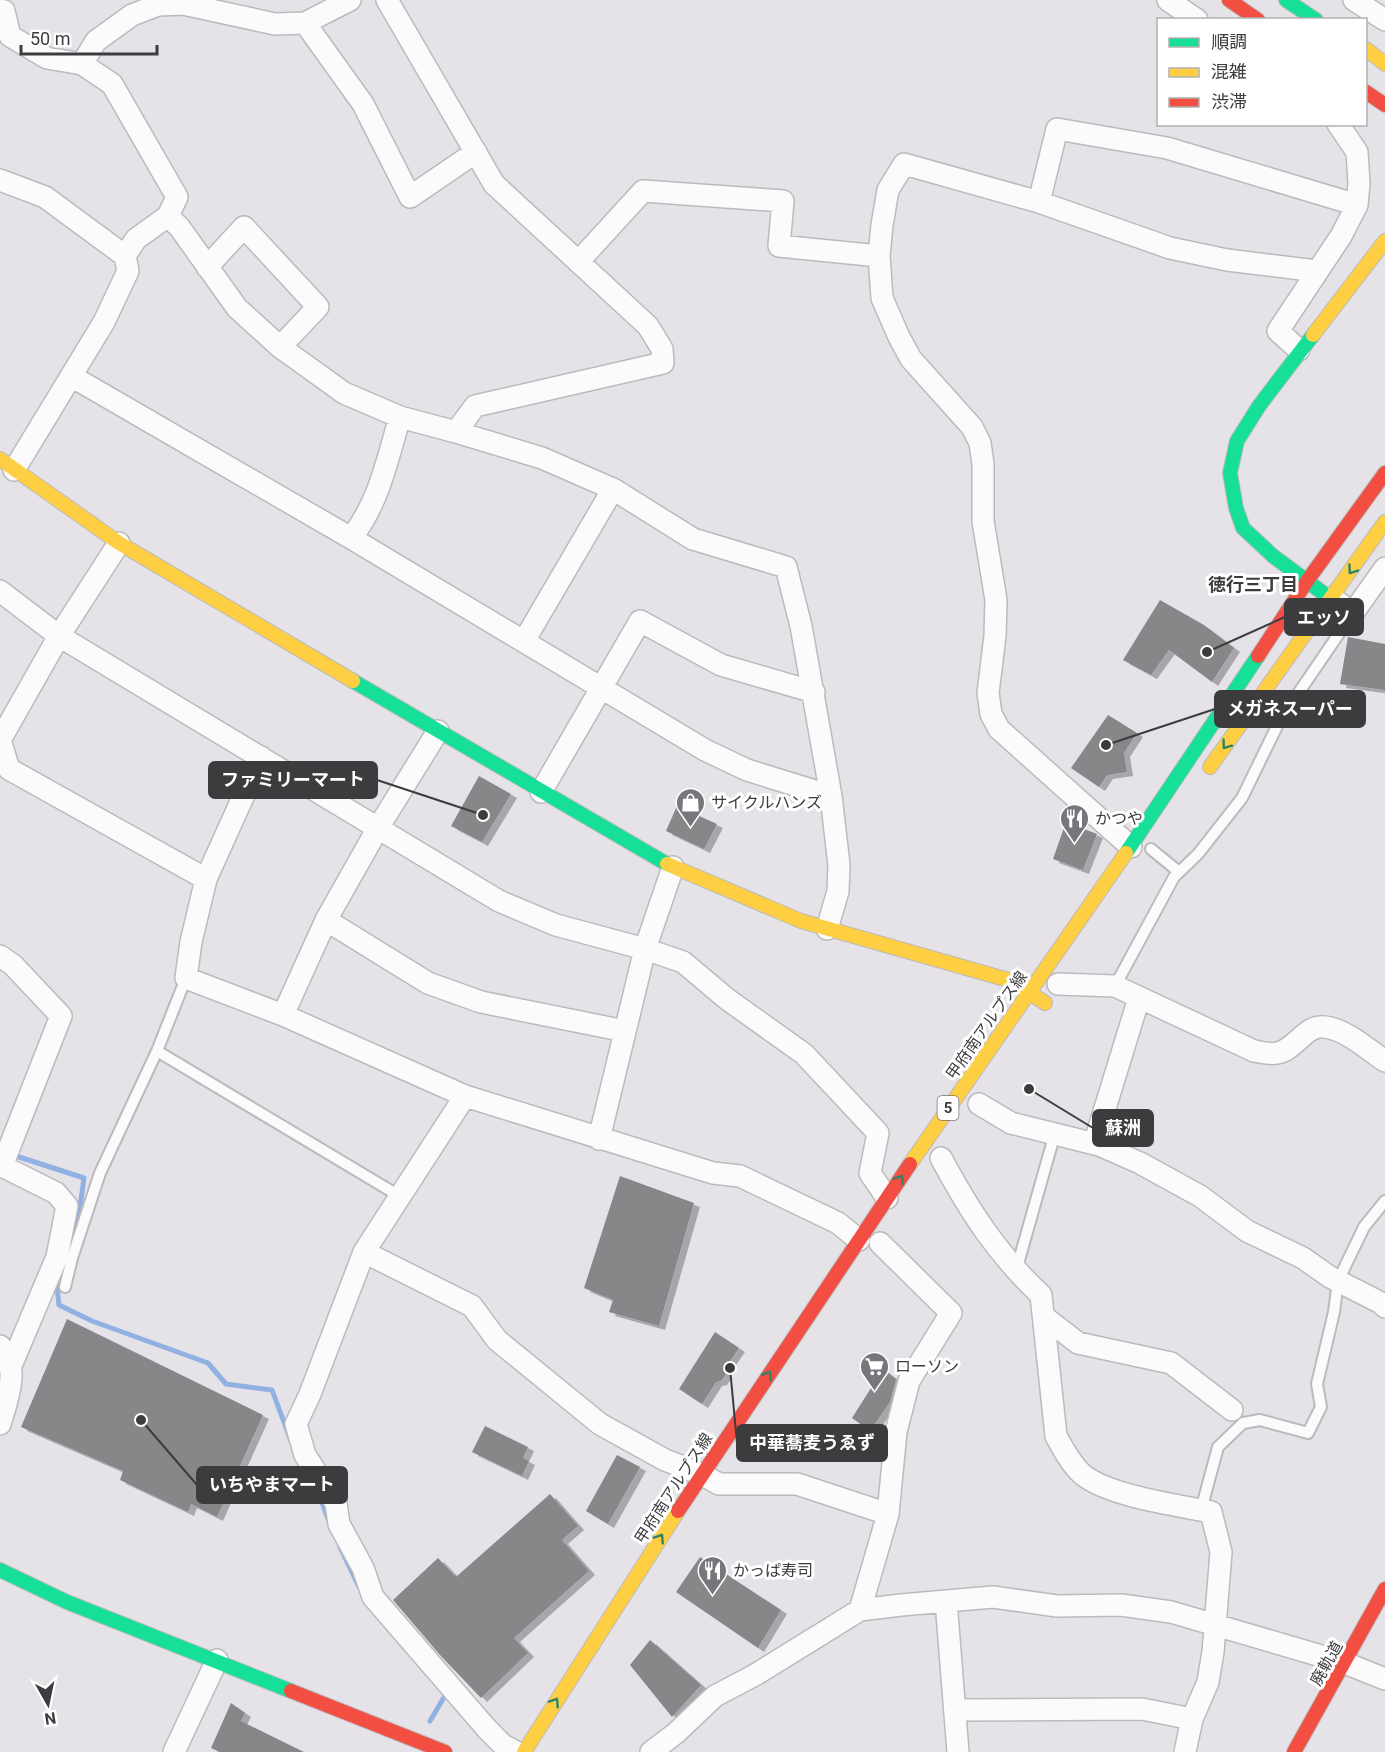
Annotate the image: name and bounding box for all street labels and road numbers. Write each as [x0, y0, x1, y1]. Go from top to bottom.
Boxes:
street label: 甲府南アルプス線 [942, 967, 1031, 1083]
road number: 5 [938, 1096, 958, 1120]
street label: 甲府南アルプス線 [631, 1429, 716, 1547]
street label: 廃軌道 [1306, 1638, 1346, 1689]

